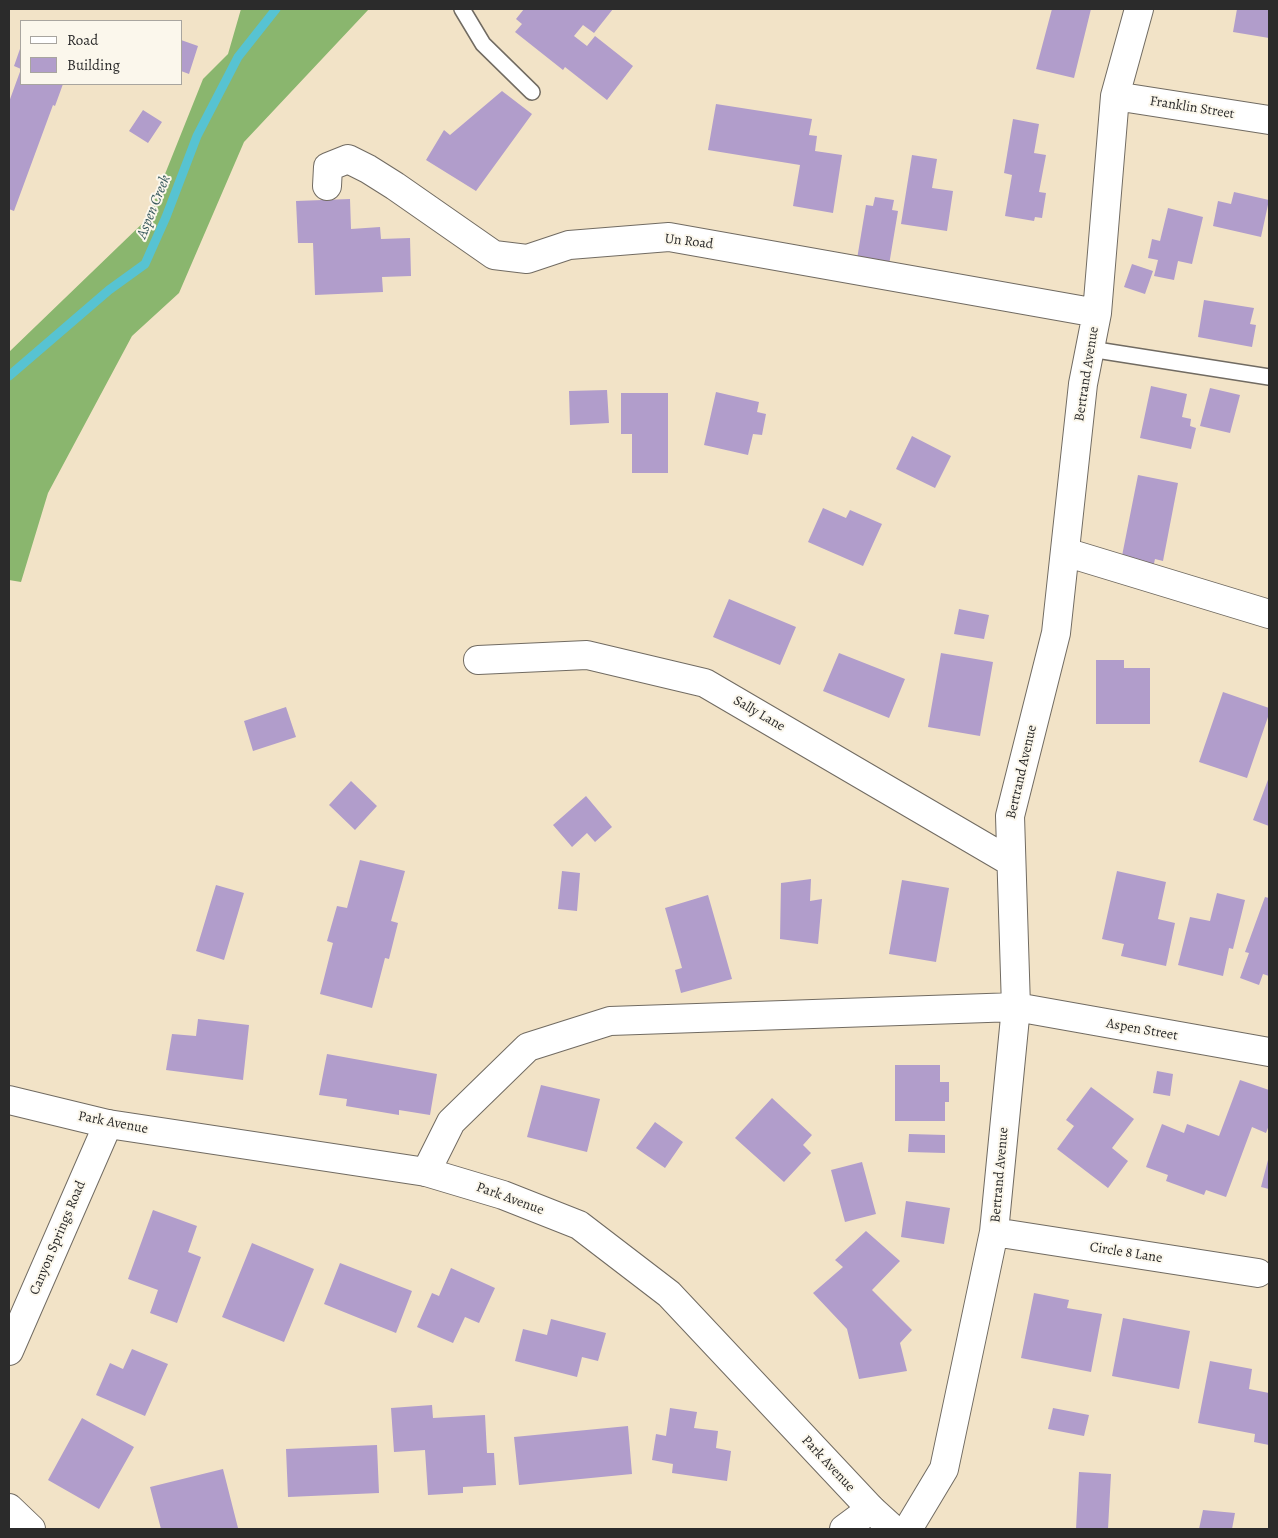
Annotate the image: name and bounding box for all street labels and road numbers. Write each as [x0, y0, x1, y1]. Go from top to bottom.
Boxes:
street label: Franklin Street [1148, 93, 1236, 123]
street label: Un Road [664, 231, 714, 253]
street label: Bertrand Avenue [1071, 325, 1103, 423]
street label: Sally Lane [730, 692, 788, 736]
street label: Bertrand Avenue [1003, 723, 1041, 821]
street label: Aspen Street [1105, 1015, 1179, 1045]
street label: Park Avenue [77, 1108, 149, 1138]
street label: Bertrand Avenue [987, 1127, 1013, 1223]
street label: Canyon Springs Road [26, 1178, 90, 1298]
street label: Park Avenue [474, 1179, 546, 1219]
street label: Circle 8 Lane [1089, 1239, 1163, 1267]
street label: Park Avenue [798, 1432, 858, 1496]

